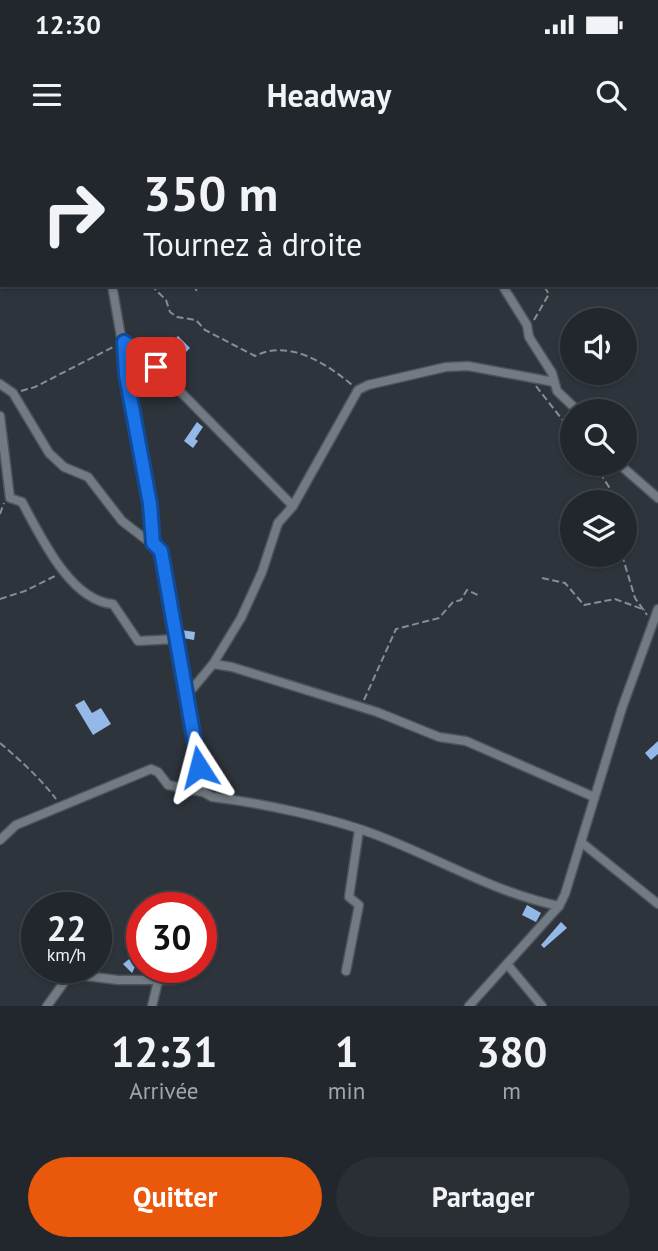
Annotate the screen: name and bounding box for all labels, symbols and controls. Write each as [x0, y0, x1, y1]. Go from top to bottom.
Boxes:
text: 12:30 [35, 8, 101, 41]
text: Headway [267, 74, 391, 116]
icon: menu [28, 76, 66, 114]
icon: search [592, 76, 630, 114]
text: 350 m [143, 161, 278, 225]
icon: right [28, 168, 119, 259]
text: Tournez à droite [143, 223, 362, 265]
map controls [560, 308, 637, 567]
button: sound [560, 308, 637, 385]
pin [126, 337, 186, 397]
icon: arrive [137, 348, 175, 386]
button: search [560, 399, 637, 476]
button: layers [560, 490, 637, 567]
position arrow [162, 730, 236, 804]
speed limit sign: 30 [126, 892, 217, 983]
text: 22 [47, 905, 86, 951]
text: km/h [47, 943, 86, 966]
text: 12:31 [111, 1024, 217, 1079]
text: 1 [335, 1024, 358, 1079]
text: 380 [476, 1024, 547, 1079]
text: Arrivée [129, 1076, 199, 1105]
text: min [328, 1076, 365, 1105]
text: m [502, 1076, 521, 1105]
button: Quitter [28, 1157, 322, 1237]
button: Partager [336, 1157, 630, 1237]

